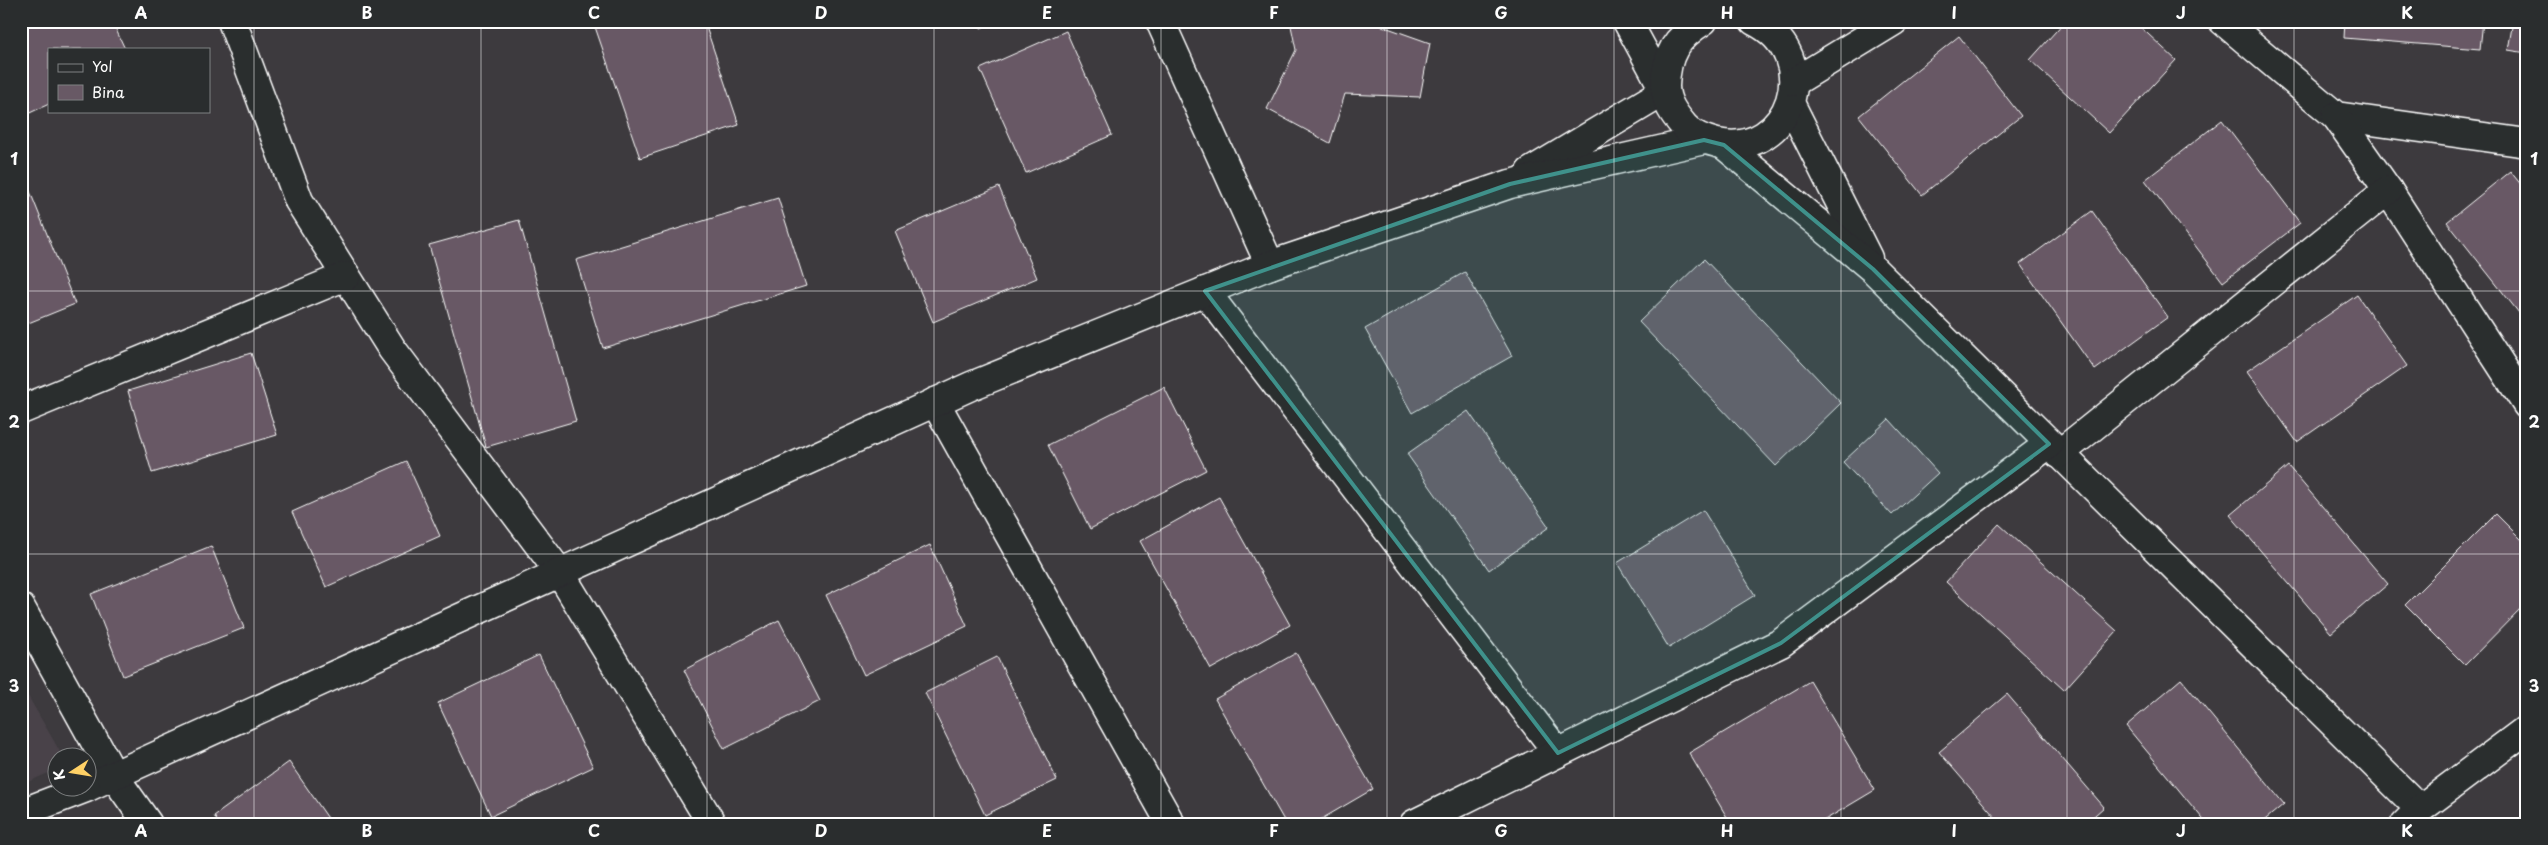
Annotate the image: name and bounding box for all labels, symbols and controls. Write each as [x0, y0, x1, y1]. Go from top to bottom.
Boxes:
text: A [135, 0, 148, 24]
text: B [362, 0, 373, 24]
text: C [588, 0, 600, 24]
text: D [815, 0, 827, 24]
text: E [1042, 0, 1052, 24]
text: F [1269, 0, 1279, 24]
text: G [1494, 0, 1508, 24]
text: H [1721, 0, 1733, 24]
text: I [1951, 0, 1957, 24]
text: J [2176, 0, 2186, 24]
text: K [2401, 0, 2413, 24]
legend [48, 48, 210, 112]
text: Yol [92, 54, 113, 77]
text: Bina [92, 80, 125, 103]
text: 1 [10, 146, 18, 170]
text: 1 [2530, 146, 2538, 170]
text: 2 [8, 409, 20, 433]
text: 2 [2528, 409, 2540, 433]
text: 3 [9, 673, 19, 697]
text: 3 [2529, 673, 2539, 697]
north arrow [48, 748, 98, 798]
text: K [47, 768, 70, 782]
text: A [135, 818, 148, 842]
text: B [362, 818, 373, 842]
text: C [588, 818, 600, 842]
text: D [815, 818, 827, 842]
text: E [1042, 818, 1052, 842]
text: F [1269, 818, 1279, 842]
text: G [1494, 818, 1508, 842]
text: H [1721, 818, 1733, 842]
text: I [1951, 818, 1957, 842]
text: J [2176, 818, 2186, 842]
text: K [2401, 818, 2413, 842]

